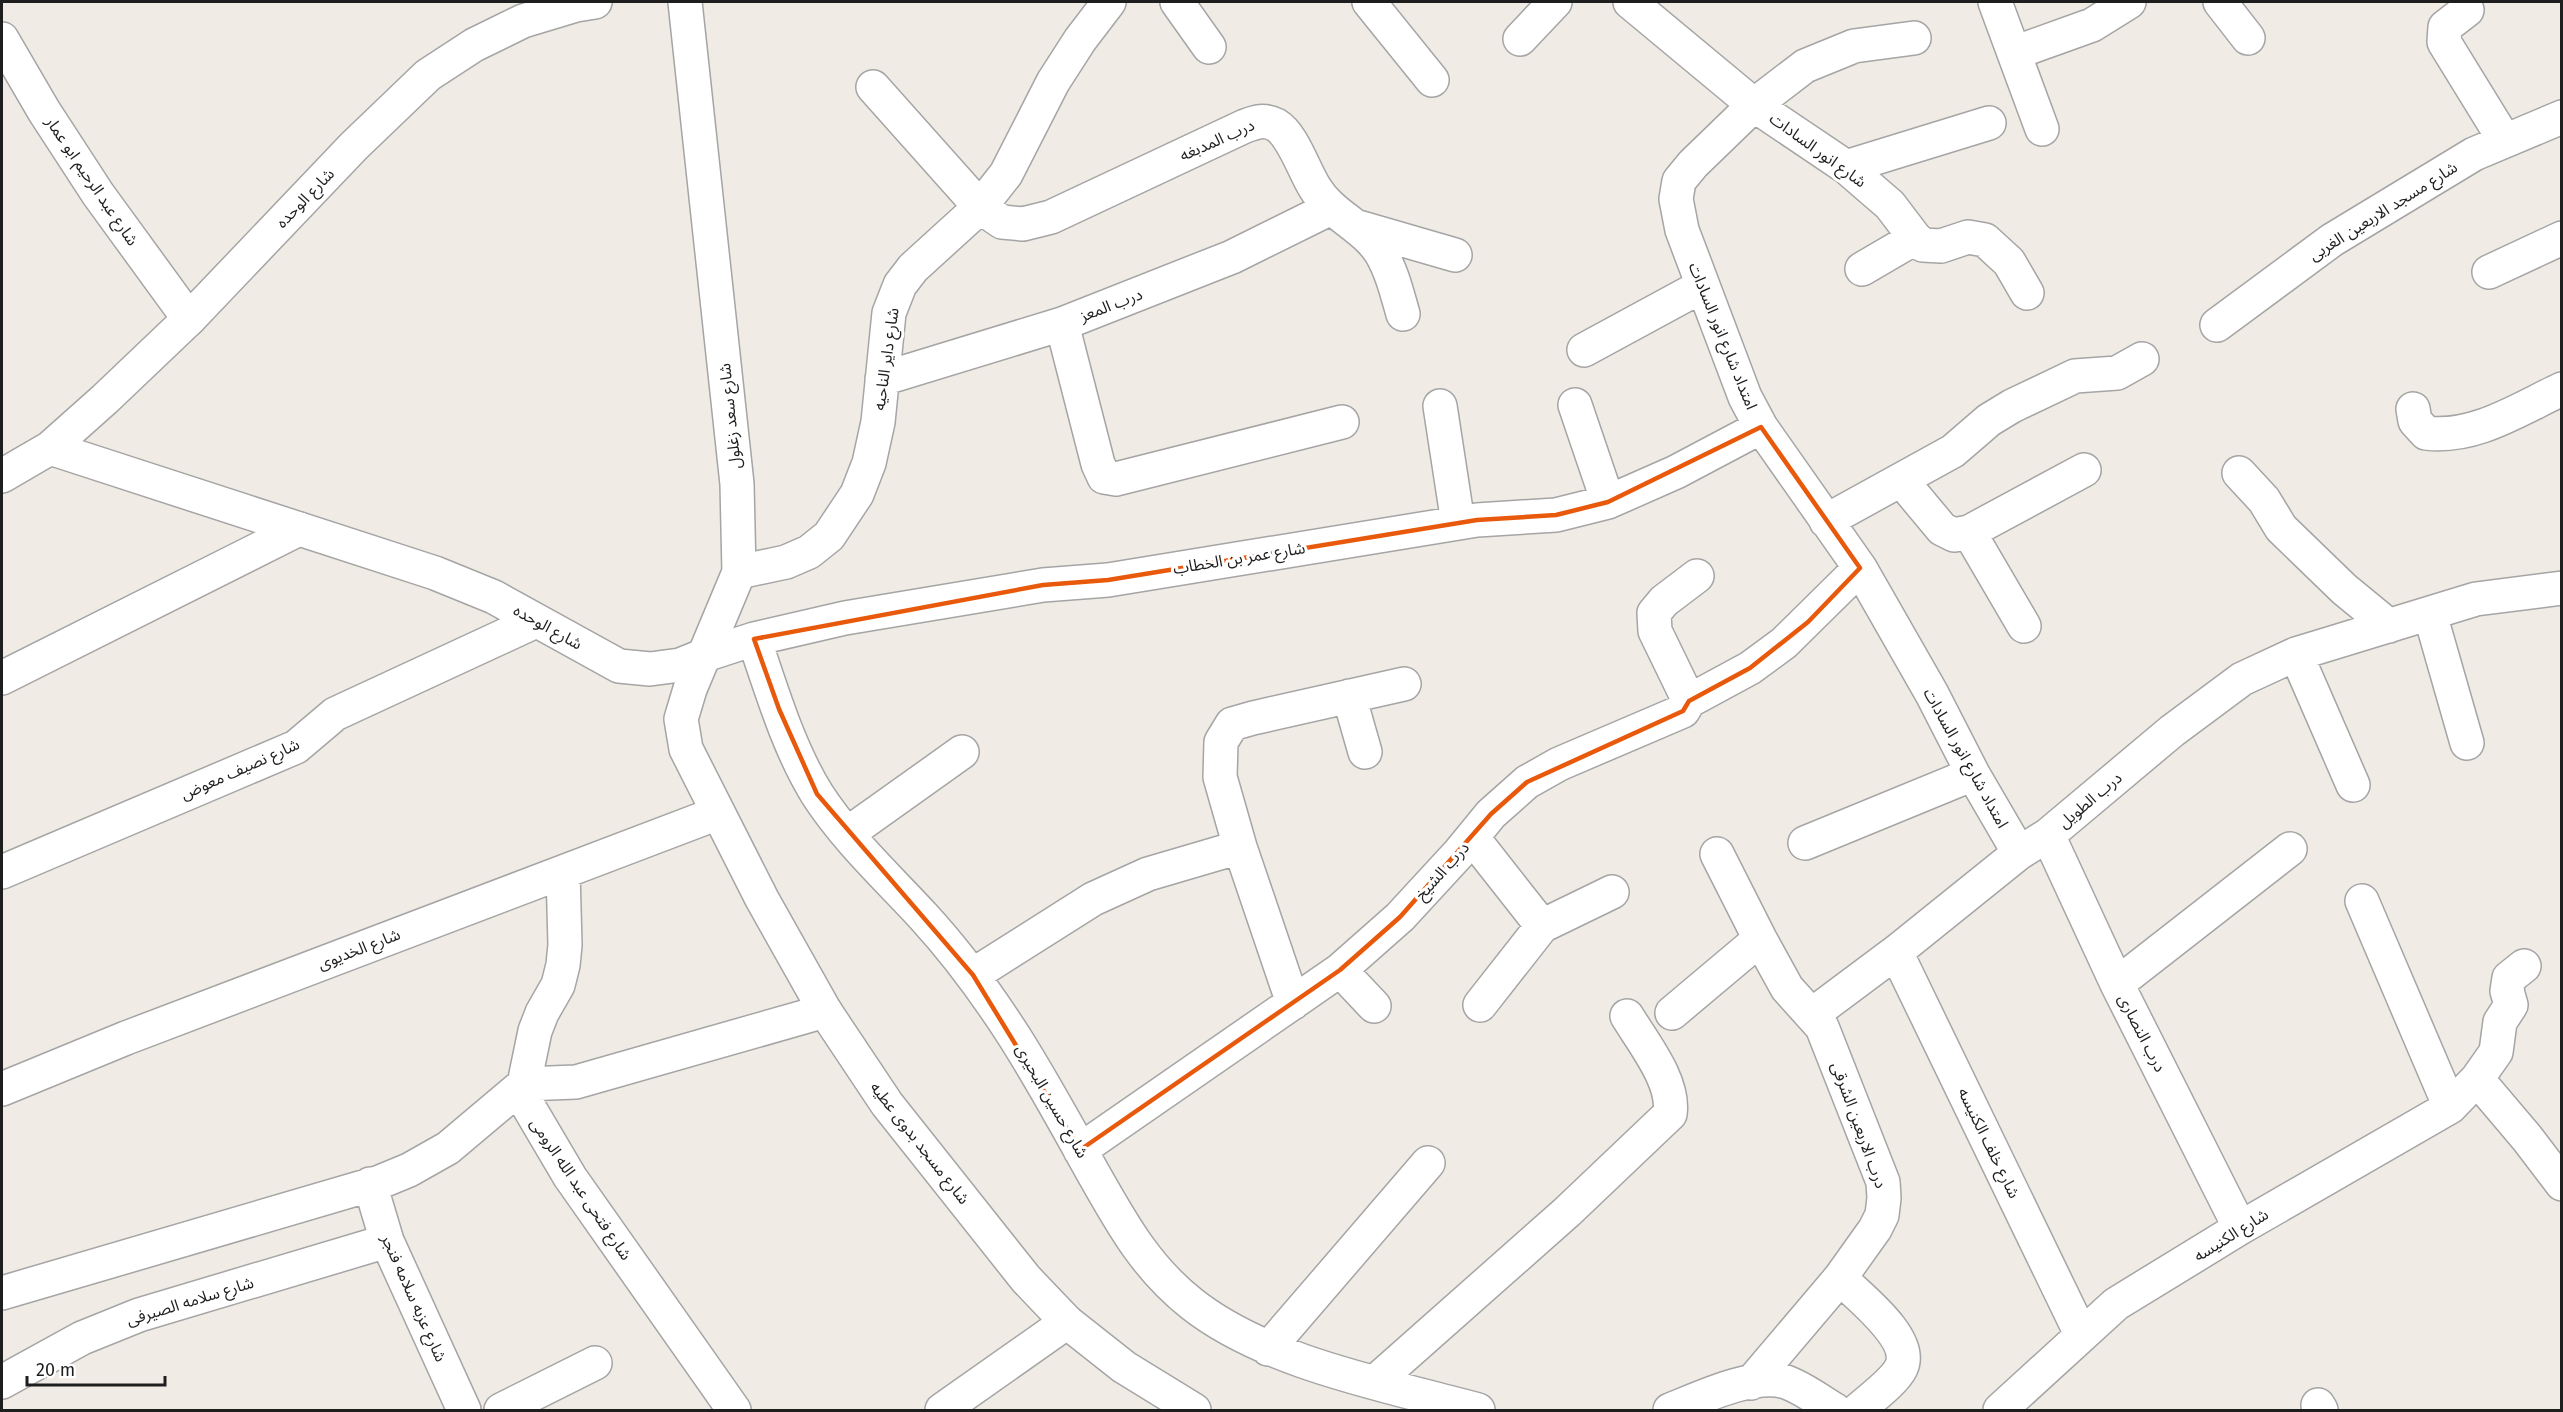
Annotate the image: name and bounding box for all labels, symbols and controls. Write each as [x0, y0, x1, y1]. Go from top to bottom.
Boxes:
street label: شارع انور السادات [1764, 109, 1870, 194]
street label: شارع عبد الرحيم ابو عمار [39, 112, 142, 251]
street label: درب المدبغه [1177, 115, 1257, 165]
street label: شارع مسجد الاربعين الغربى [2305, 157, 2462, 267]
street label: شارع الوحده [272, 164, 340, 234]
street label: امتداد شارع انور السادات [1682, 260, 1761, 414]
street label: درب المعز [1076, 284, 1145, 326]
street label: شارع داير الناحيه [869, 306, 906, 412]
street label: شارع سعد زغلول [715, 362, 748, 470]
street label: شارع عمر بن الخطاب [1172, 538, 1307, 581]
street label: شارع الوحده [509, 600, 586, 656]
street label: امتداد شارع انور السادات [1917, 685, 2012, 833]
street label: شارع نصيف معوض [178, 734, 303, 806]
street label: درب الطويل [2054, 768, 2126, 832]
street label: درب الشيخ [1411, 838, 1475, 906]
street label: شارع الخديوى [315, 925, 404, 976]
street label: درب النصارى [2114, 991, 2170, 1075]
street label: شارع حسين البحيرى [1009, 1041, 1092, 1163]
street label: درب الاربعين الشرقى [1827, 1059, 1891, 1191]
street label: شارع مسجد بدوى عطيه [864, 1078, 974, 1210]
street label: شارع خلف الكنيسه [1951, 1085, 2024, 1203]
street label: شارع فتحى عبد الله الرومى [524, 1114, 636, 1265]
street label: شارع الكنيسه [2190, 1205, 2273, 1268]
street label: شارع عزبه سلامه فنجر [374, 1230, 451, 1366]
street label: شارع سلامه الصيرفى [124, 1273, 257, 1332]
scale bar [27, 1349, 165, 1387]
text: 20 m [36, 1359, 75, 1381]

